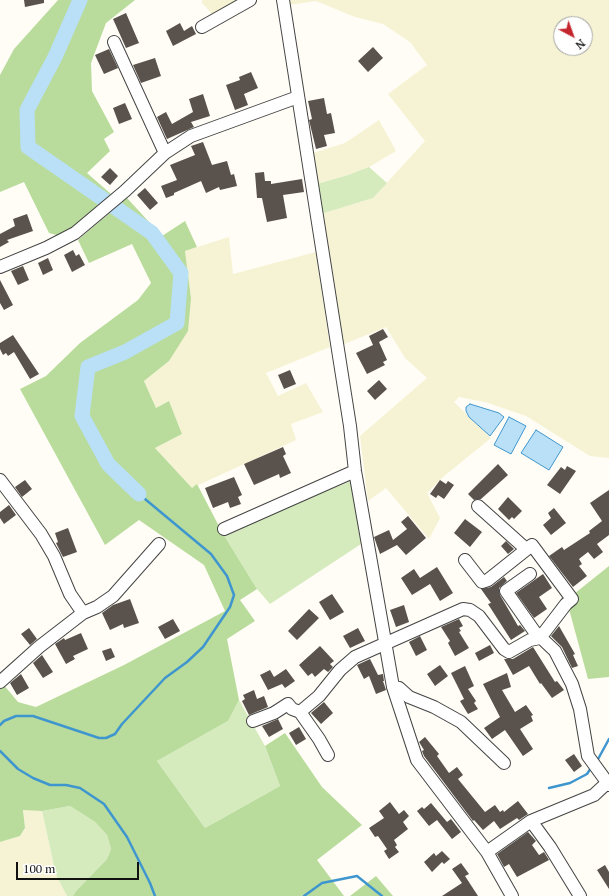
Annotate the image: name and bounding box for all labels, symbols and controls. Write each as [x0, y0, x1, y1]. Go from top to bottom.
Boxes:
north arrow [553, 16, 593, 56]
text: N [572, 36, 588, 52]
scale bar [18, 854, 141, 880]
text: 100 m [23, 861, 55, 876]

